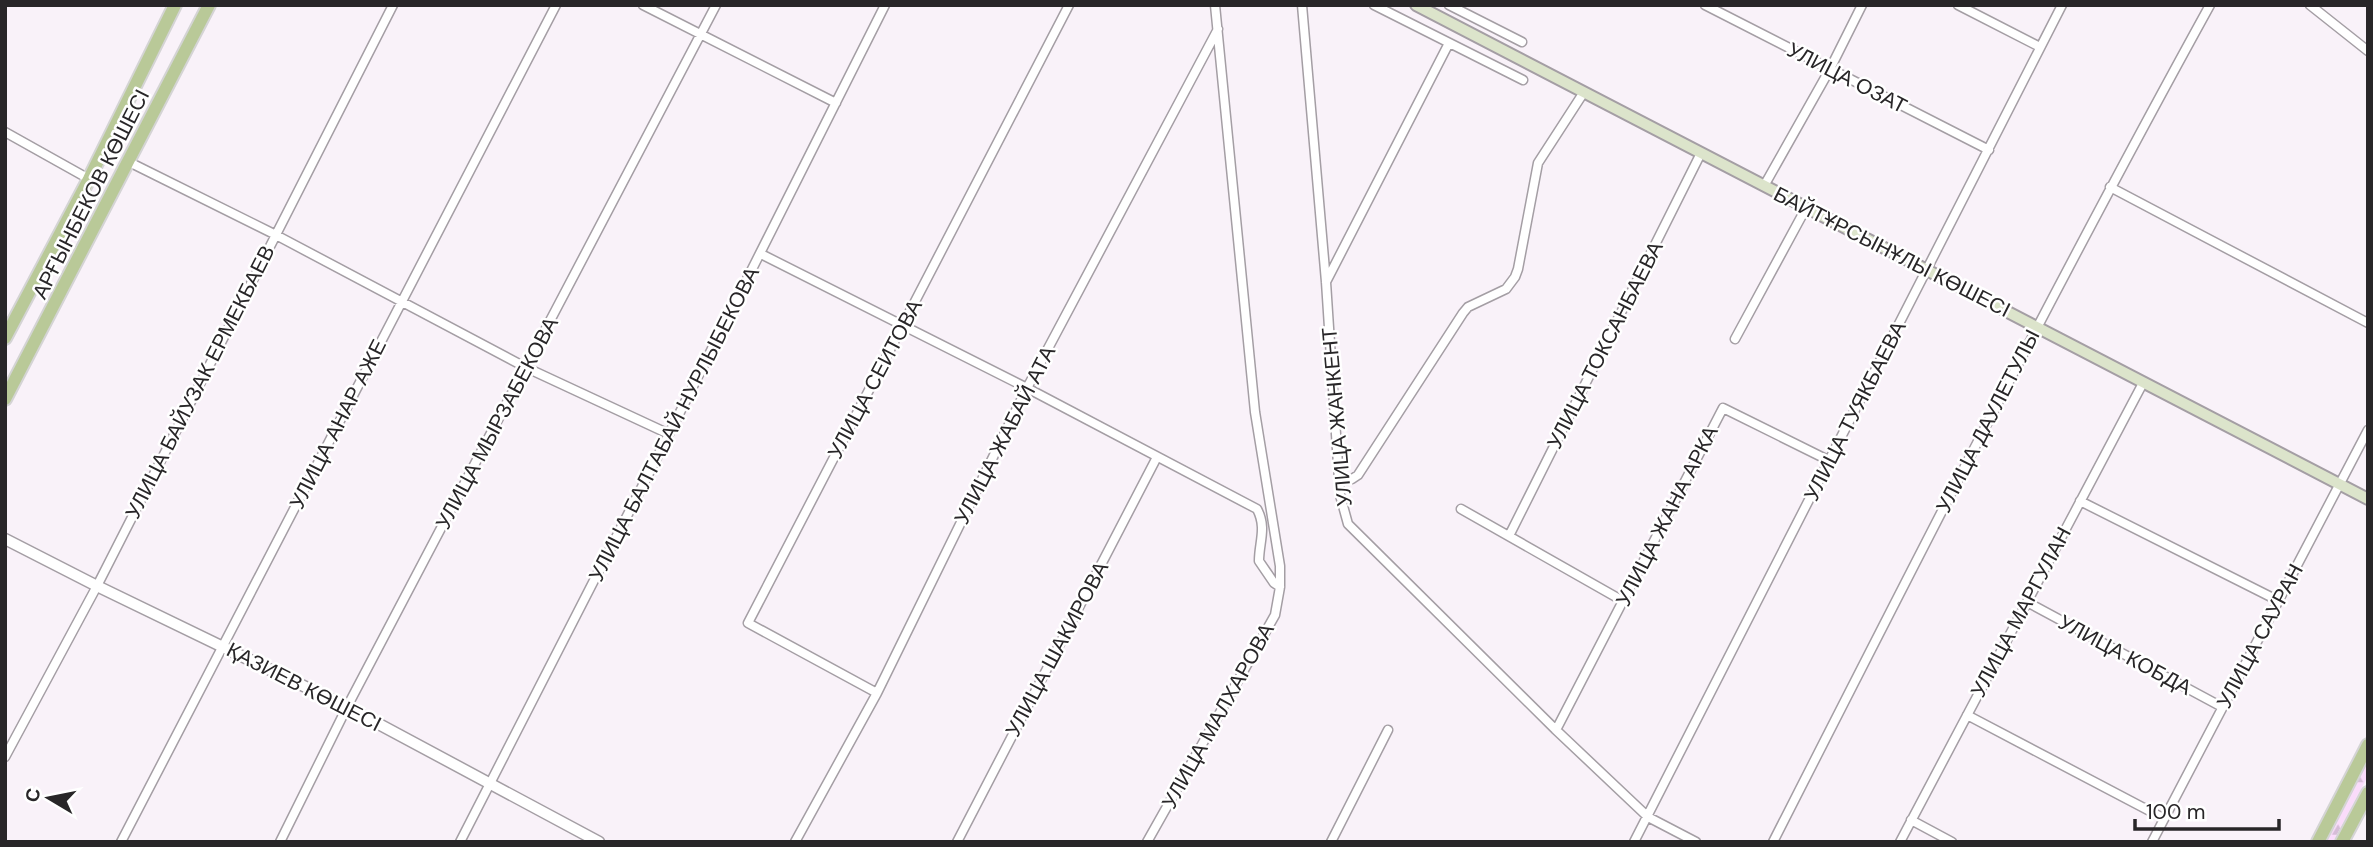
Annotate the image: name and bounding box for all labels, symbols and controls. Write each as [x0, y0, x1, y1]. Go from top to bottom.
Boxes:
street label: УЛИЦА ОЗАТ [1782, 36, 1912, 120]
street label: АРҒЫНБЕКОВ КӨШЕСІ [26, 84, 156, 304]
street label: БАЙТҰРСЫНҰЛЫ КӨШЕСІ [1769, 180, 2015, 324]
street label: УЛИЦА ТОКСАНБАЕВА [1540, 236, 1670, 454]
street label: УЛИЦА БАЙУЗАК ЕРМЕКБАЕВ [119, 241, 281, 523]
street label: УЛИЦА БАЛТАБАЙ НУРЛЫБЕКОВА [582, 262, 766, 586]
street label: УЛИЦА СЕИТОВА [821, 295, 929, 463]
street label: УЛИЦА МЫРЗАБЕКОВА [429, 312, 565, 534]
street label: УЛИЦА ТУЯКБАЕВА [1797, 316, 1913, 506]
street label: УЛИЦА ДАУЛЕТУЛЫ [1930, 325, 2046, 517]
street label: УЛИЦА ЖАНКЕНТ [1315, 326, 1359, 508]
street label: УЛИЦА АНАР АЖЕ [283, 334, 393, 514]
street label: УЛИЦА ЖАБАЙ АТА [948, 341, 1062, 529]
street label: УЛИЦА ЖАНА АРКА [1609, 421, 1725, 611]
street label: УЛИЦА МАРГУЛАН [1964, 522, 2078, 702]
street label: УЛИЦА ШАКИРОВА [999, 557, 1115, 741]
street label: УЛИЦА САУРАН [2210, 559, 2310, 713]
street label: УЛИЦА КОБДА [2054, 608, 2196, 702]
street label: УЛИЦА МАЛХАРОВА [1155, 618, 1281, 814]
street label: ҚАЗИЕВ КӨШЕСІ [222, 636, 386, 738]
north arrow [14, 763, 84, 833]
text: С [19, 786, 46, 804]
scale bar [2135, 788, 2278, 832]
text: 100 m [2146, 798, 2206, 826]

